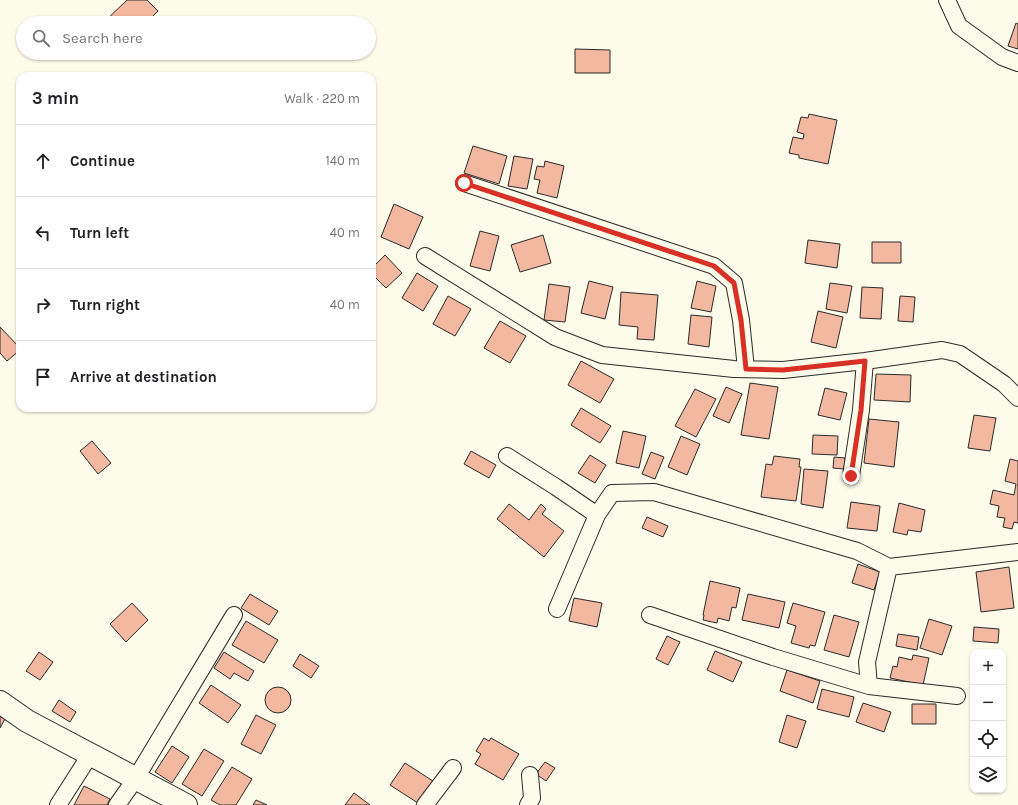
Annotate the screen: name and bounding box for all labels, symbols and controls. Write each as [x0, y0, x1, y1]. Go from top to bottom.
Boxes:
search box [16, 16, 376, 60]
icon: search [30, 27, 52, 49]
text: Search here [62, 29, 143, 47]
text: 3 min [32, 88, 79, 108]
text: Walk · 220 m [284, 91, 360, 106]
icon: ahead [32, 150, 54, 172]
text: Continue [70, 152, 135, 170]
text: 140 m [325, 153, 360, 168]
route start [455, 174, 473, 192]
icon: left [32, 222, 54, 244]
text: Turn left [70, 224, 129, 242]
text: 40 m [330, 225, 360, 240]
icon: right [32, 294, 54, 316]
text: Turn right [70, 296, 140, 314]
text: 40 m [330, 297, 360, 312]
icon: arrive [32, 366, 54, 388]
text: Arrive at destination [70, 368, 217, 386]
route end [842, 467, 860, 485]
map controls [970, 649, 1006, 793]
button: + [970, 649, 1006, 685]
button: − [970, 685, 1006, 721]
button: locate [970, 721, 1006, 757]
button: layers [970, 757, 1006, 793]

